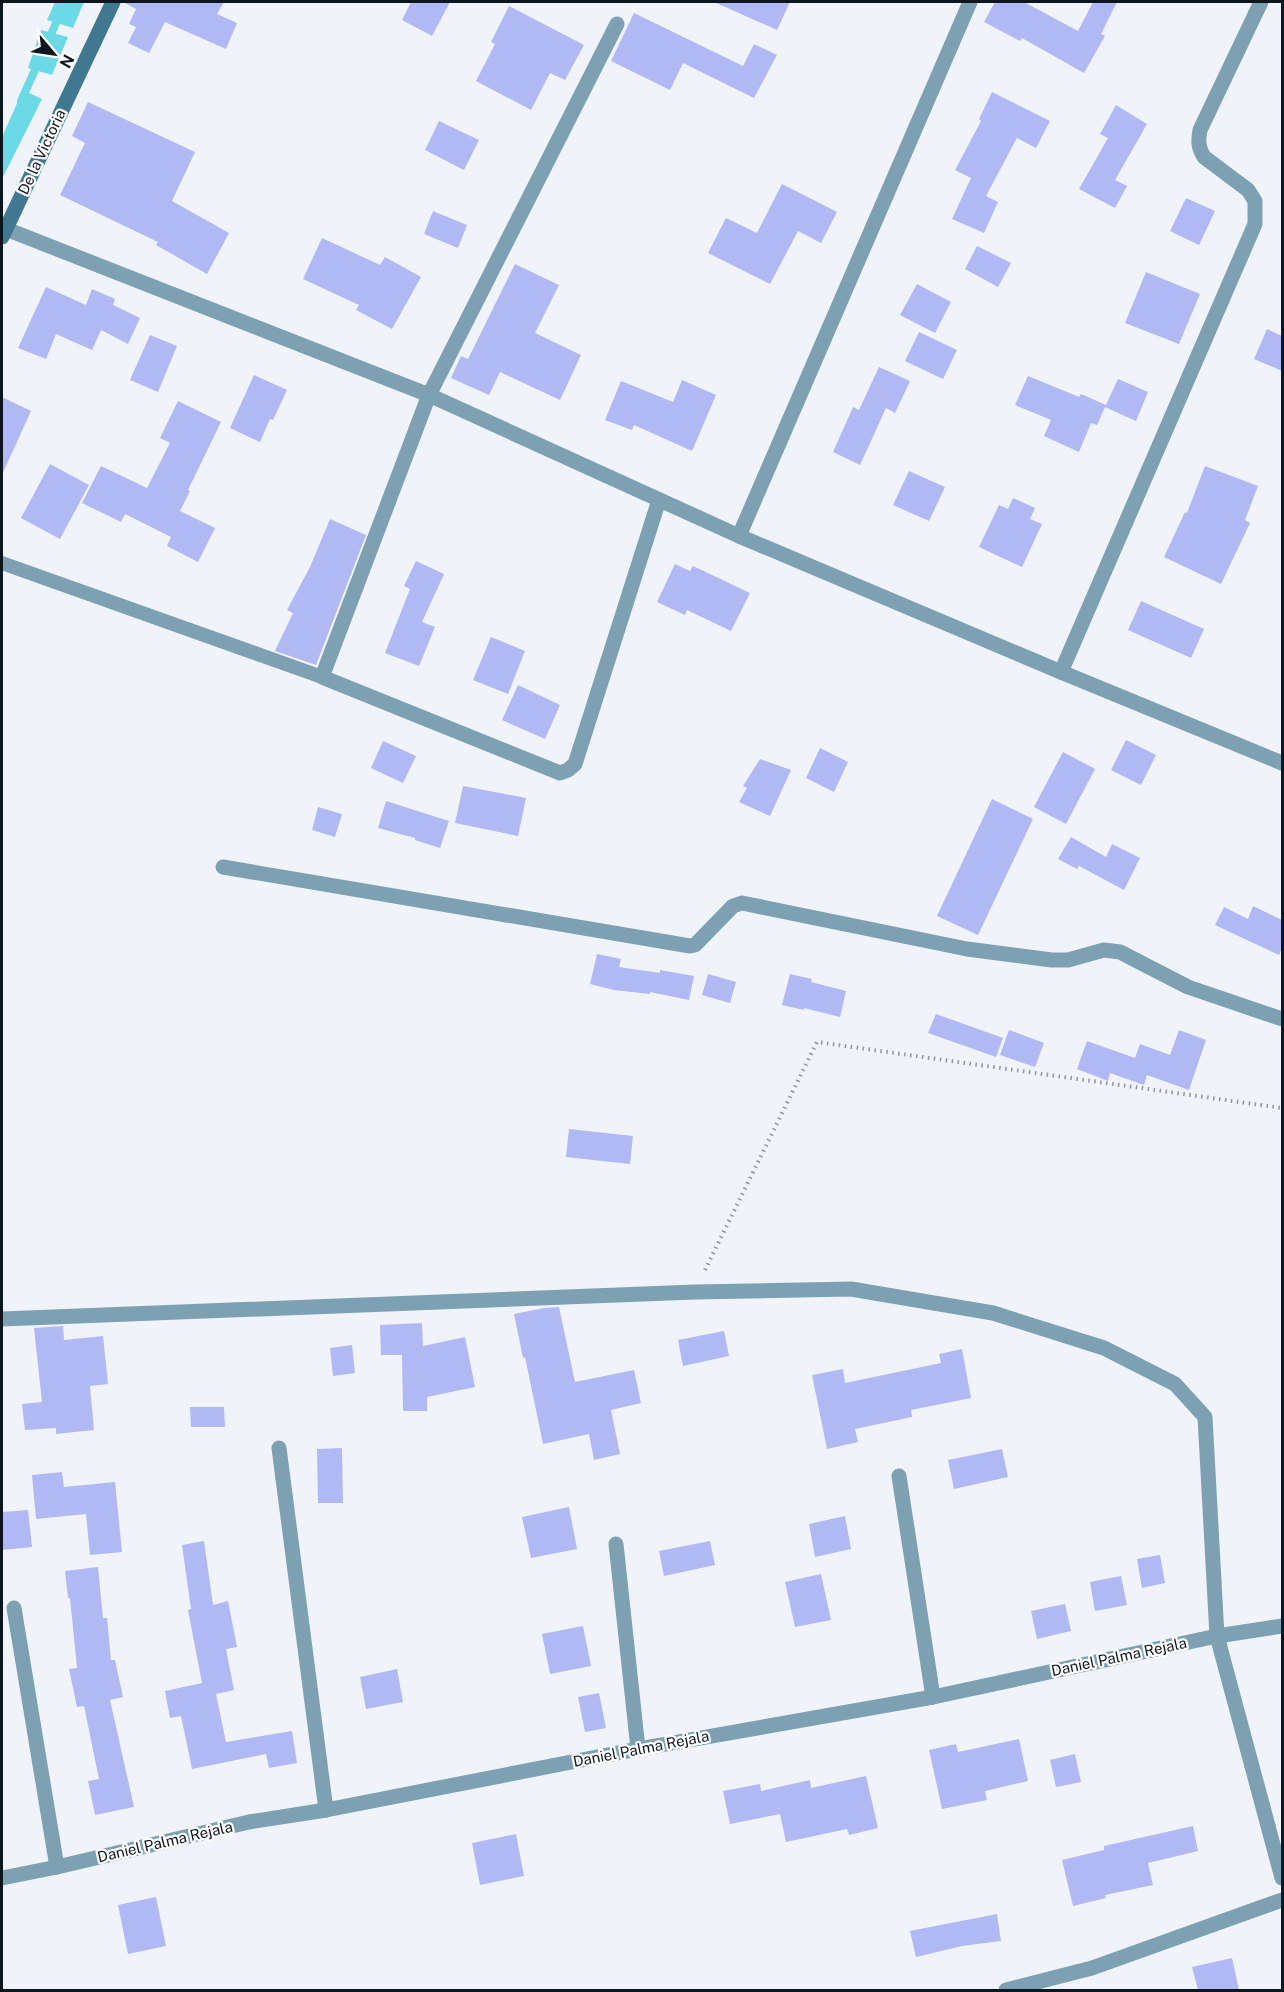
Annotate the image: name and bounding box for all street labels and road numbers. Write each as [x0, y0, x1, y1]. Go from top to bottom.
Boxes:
street label: De la Victoria [14, 106, 69, 197]
street label: Daniel Palma Rejala [1050, 1634, 1188, 1679]
street label: Daniel Palma Rejala [571, 1727, 710, 1770]
street label: Daniel Palma Rejala [96, 1818, 234, 1865]

